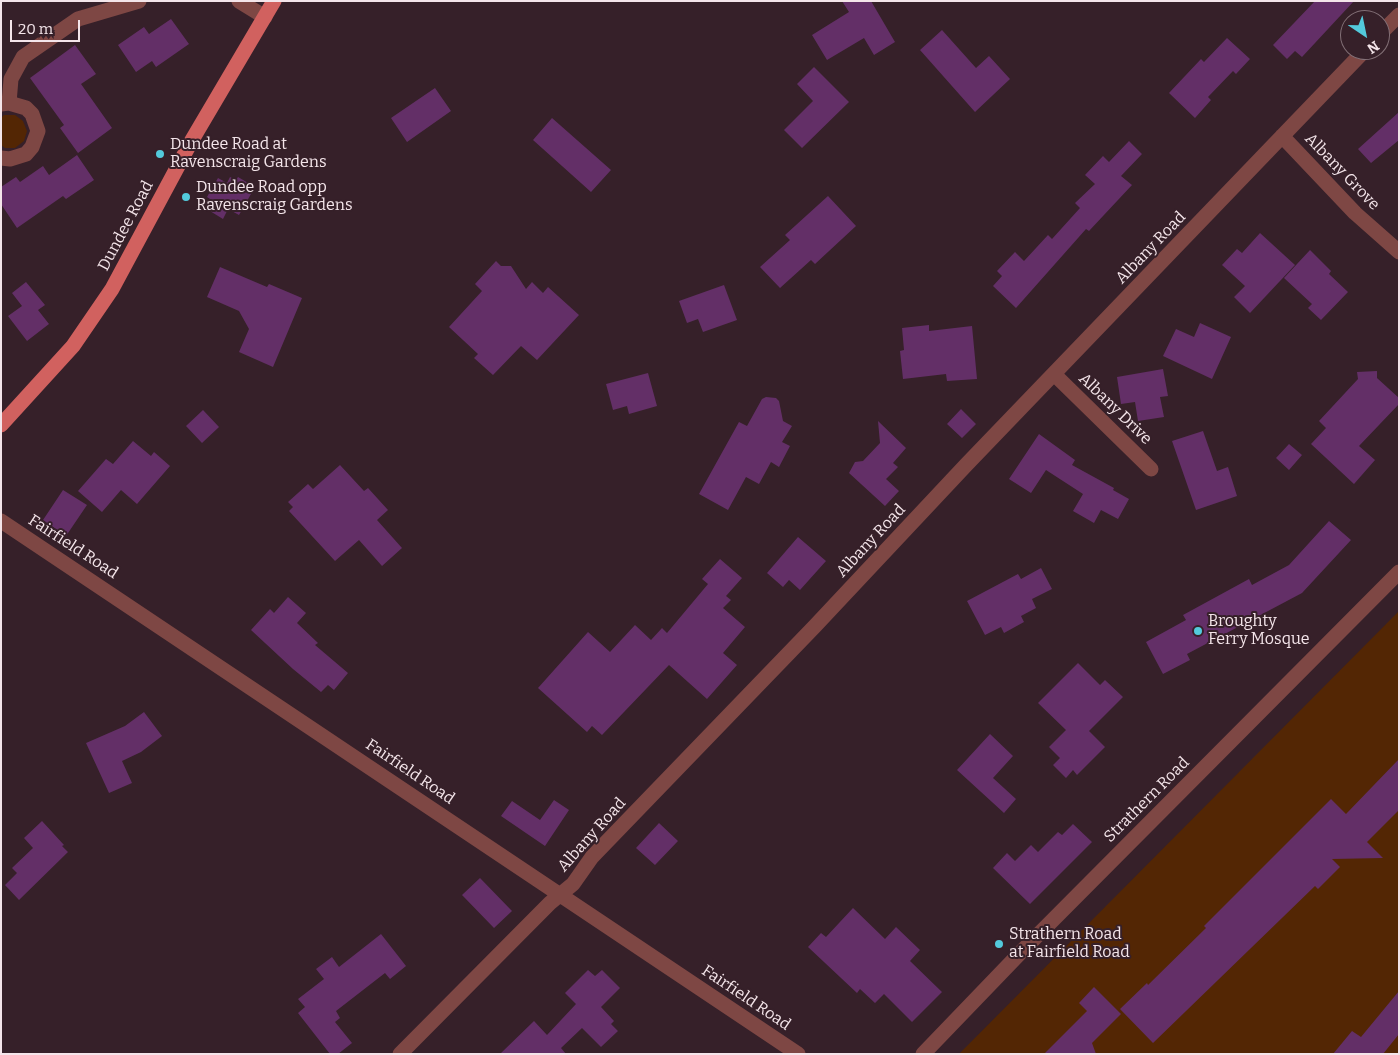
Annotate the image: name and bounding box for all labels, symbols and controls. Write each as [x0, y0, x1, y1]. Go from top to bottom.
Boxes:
scale bar [12, 10, 82, 42]
north arrow [1340, 10, 1390, 60]
text: 20 m [18, 20, 53, 38]
text: N [1364, 37, 1382, 57]
street label: Albany Grove [1301, 130, 1383, 214]
place label: Dundee Road at Ravenscraig Gardens [170, 135, 327, 173]
marker: Dundee Road at Ravenscraig Gardens [154, 148, 166, 160]
street label: Dundee Road [94, 178, 158, 274]
place label: Dundee Road opp Ravenscraig Gardens [196, 178, 353, 216]
marker: Dundee Road opp Ravenscraig Gardens [180, 191, 192, 203]
street label: Albany Road [1112, 208, 1190, 288]
street label: Albany Drive [1074, 369, 1156, 449]
street label: Albany Road [832, 501, 910, 581]
street label: Fairfield Road [25, 511, 121, 583]
place label: Broughty Ferry Mosque [1208, 612, 1310, 650]
marker: Broughty Ferry Mosque [1192, 625, 1204, 637]
street label: Fairfield Road [362, 735, 458, 809]
street label: Strathern Road [1100, 753, 1194, 847]
street label: Albany Road [554, 794, 630, 876]
place label: Strathern Road at Fairfield Road [1009, 925, 1130, 963]
marker: Strathern Road at Fairfield Road [993, 938, 1005, 950]
street label: Fairfield Road [698, 961, 794, 1035]

